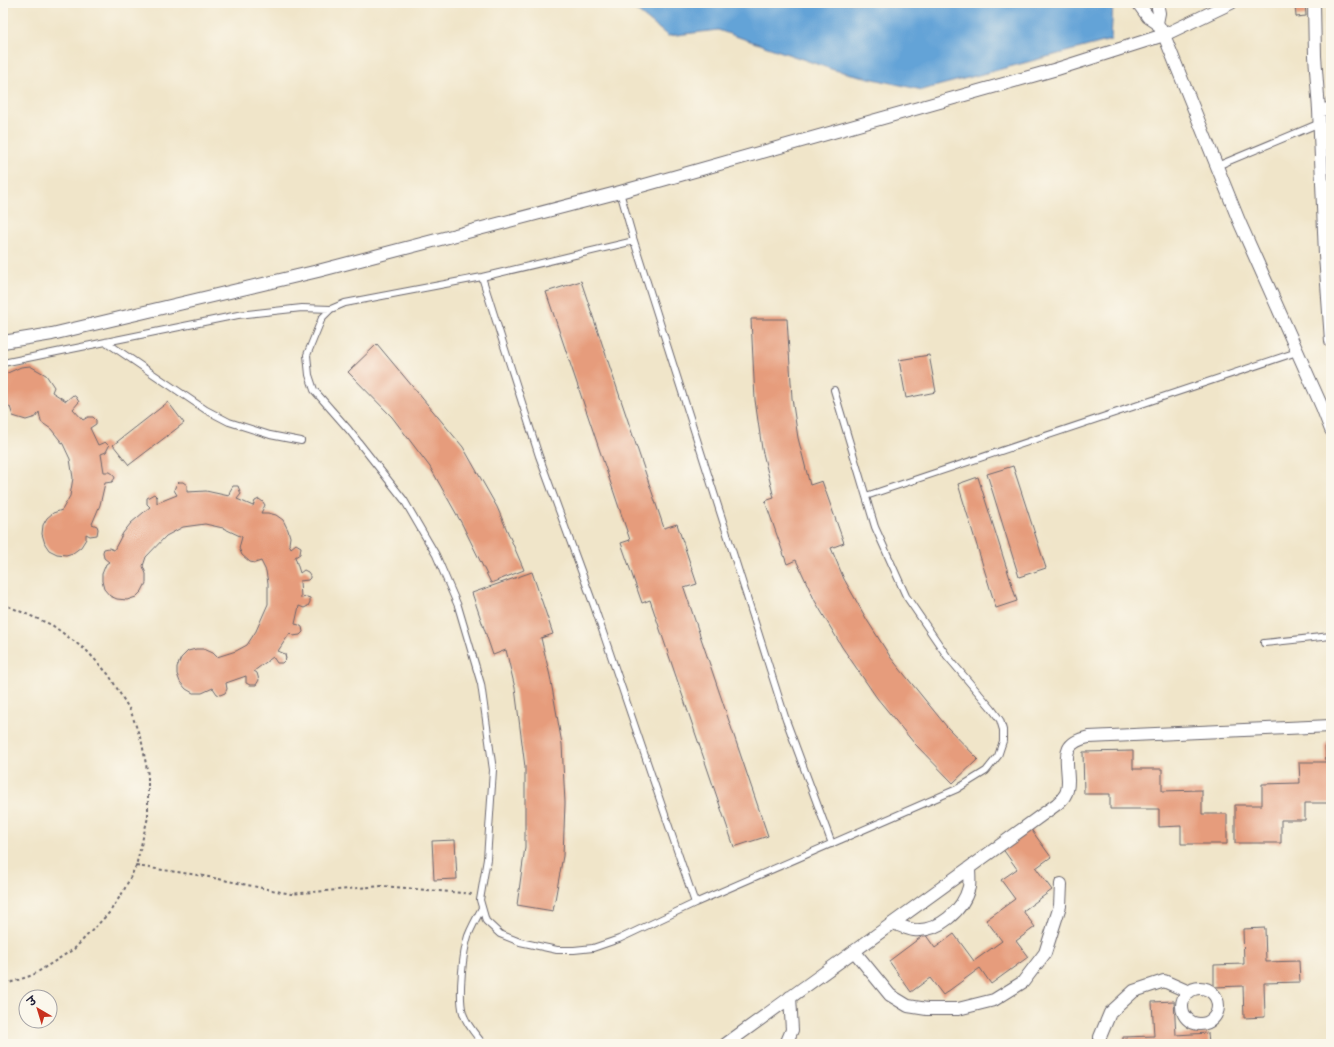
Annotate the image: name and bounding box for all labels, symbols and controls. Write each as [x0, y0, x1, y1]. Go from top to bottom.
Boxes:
north arrow [18, 989, 58, 1029]
text: उ [24, 992, 40, 1010]

